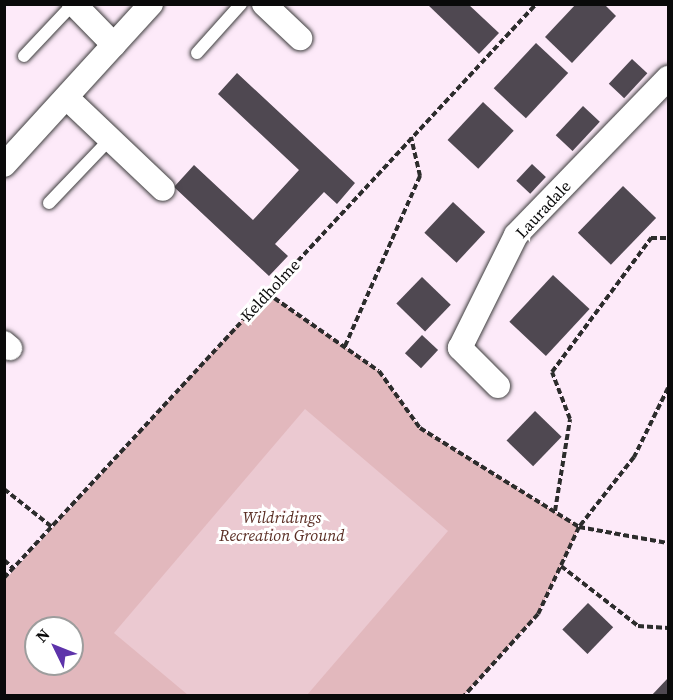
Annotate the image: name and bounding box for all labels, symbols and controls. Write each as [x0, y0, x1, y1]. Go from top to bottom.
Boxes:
street label: Lauradale [512, 176, 574, 242]
street label: Keldholme [236, 255, 304, 325]
park label: Wildridings Recreation Ground [219, 507, 345, 545]
north arrow [24, 616, 84, 676]
text: N [30, 623, 54, 647]

